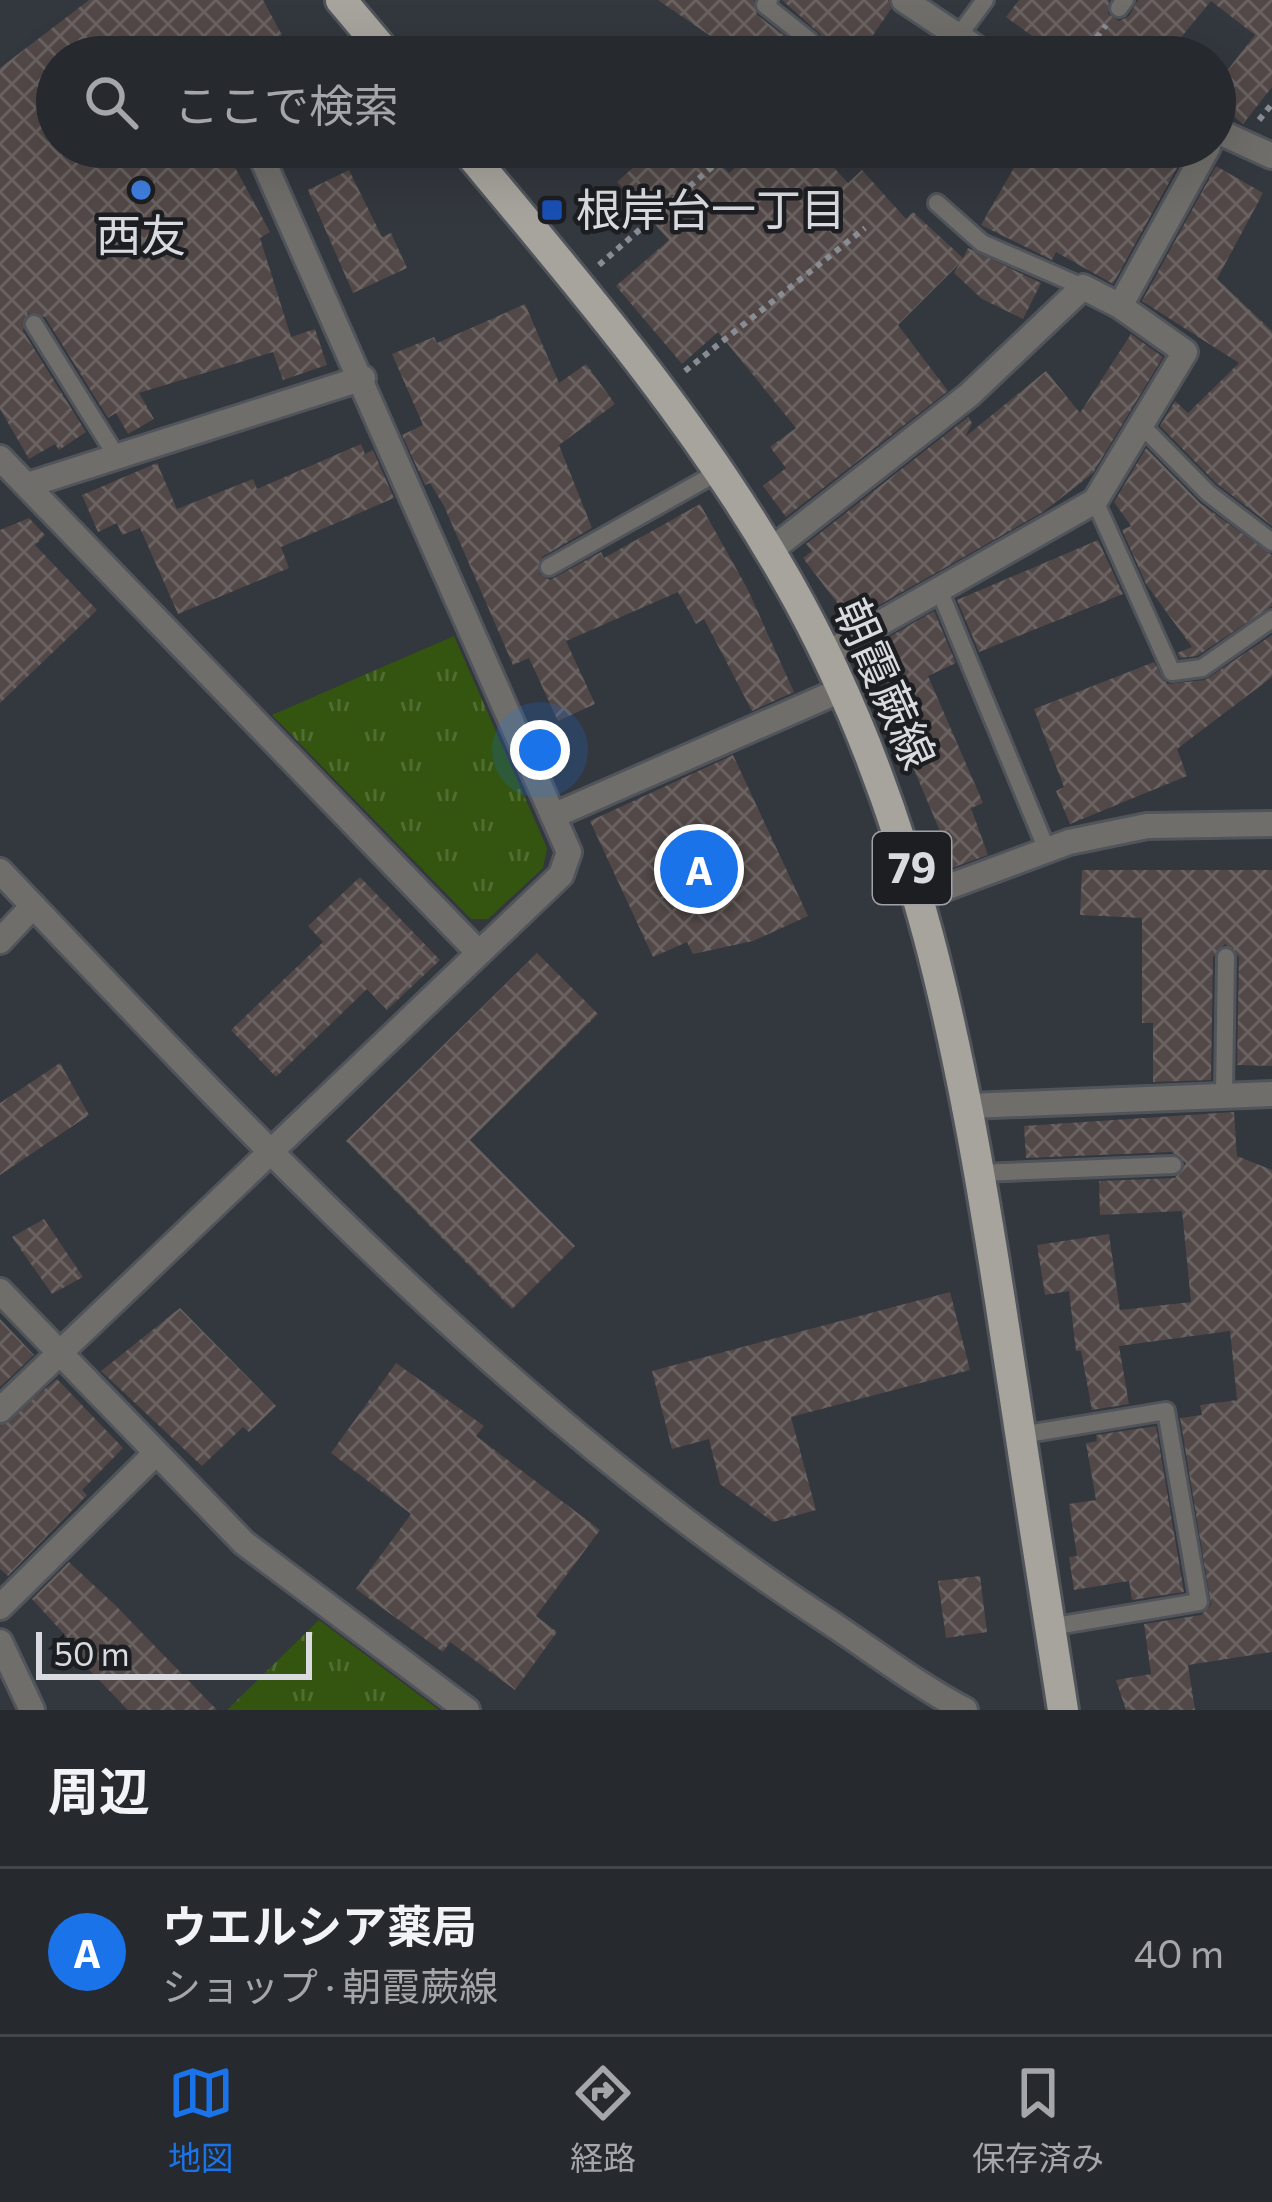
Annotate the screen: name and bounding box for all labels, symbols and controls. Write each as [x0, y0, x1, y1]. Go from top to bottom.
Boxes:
search box [36, 36, 1236, 168]
icon: search [78, 69, 144, 135]
text: ここで検索 [174, 76, 399, 131]
marker: 西友 [128, 177, 154, 203]
place label: 根岸台一丁目 [576, 180, 846, 235]
marker: 根岸台一丁目 [539, 197, 565, 223]
place label: 西友 [96, 206, 186, 261]
street label: 朝霞蕨線 [826, 590, 949, 776]
your location [510, 720, 570, 780]
pin: A [660, 824, 738, 914]
road number: 79 [873, 832, 951, 904]
scale bar [36, 1626, 312, 1679]
text: 50 m [54, 1632, 130, 1673]
text: 周辺 [48, 1758, 150, 1821]
text: ウエルシア薬局 [162, 1897, 477, 1952]
text: A [73, 1928, 101, 1976]
text: 40 m [1134, 1928, 1224, 1976]
text: ショップ · 朝霞蕨線 [162, 1961, 498, 2009]
tab: 地図 [168, 2060, 234, 2180]
tab: 経路 [570, 2060, 636, 2180]
tab: 保存済み [972, 2060, 1104, 2180]

